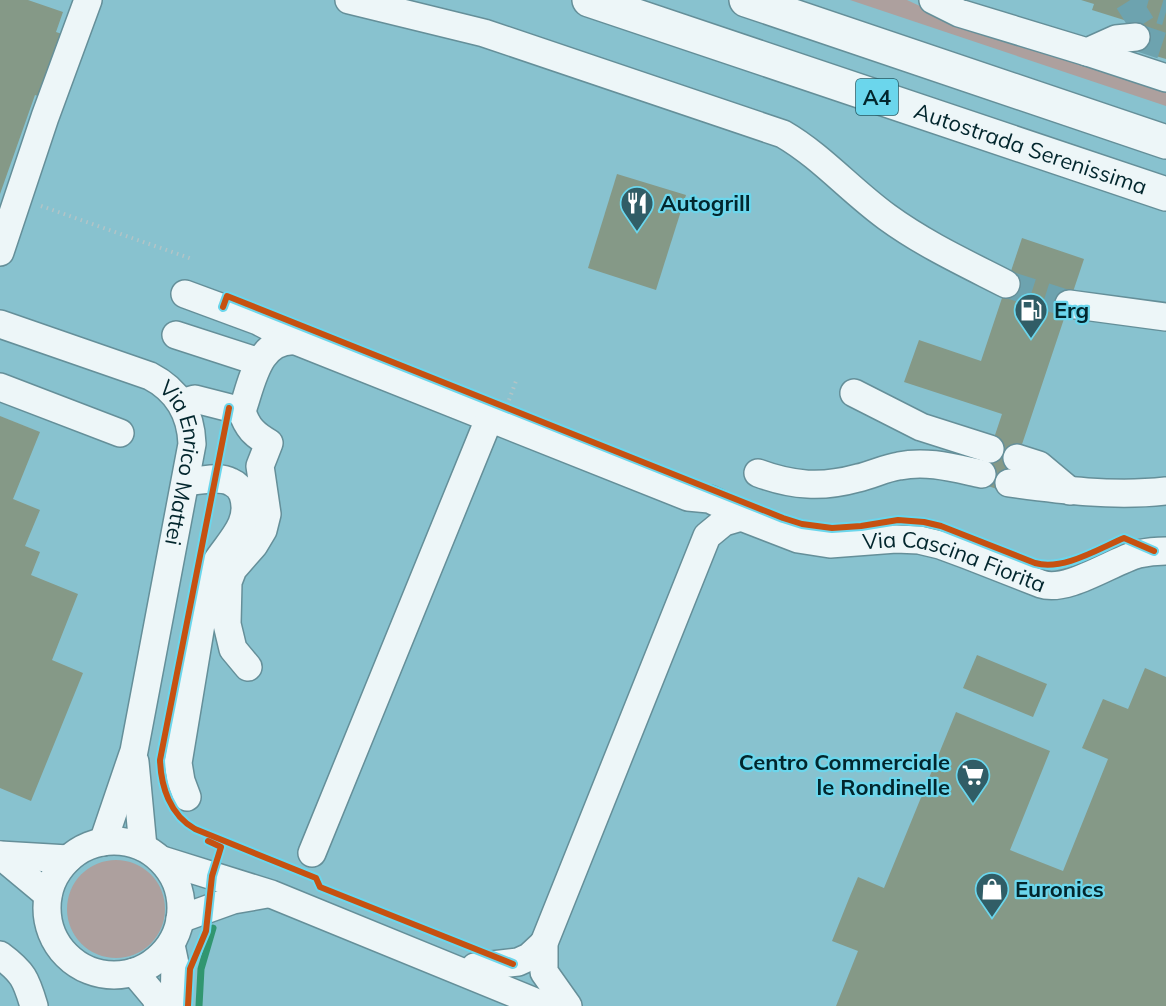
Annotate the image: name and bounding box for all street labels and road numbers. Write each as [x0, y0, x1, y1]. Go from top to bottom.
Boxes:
road number: A4 [856, 79, 898, 115]
street label: Autostrada Serenissima [911, 96, 1151, 201]
street label: Via Enrico Mattei [154, 374, 206, 548]
street label: Via Cascina Fiorita [861, 525, 1050, 599]

